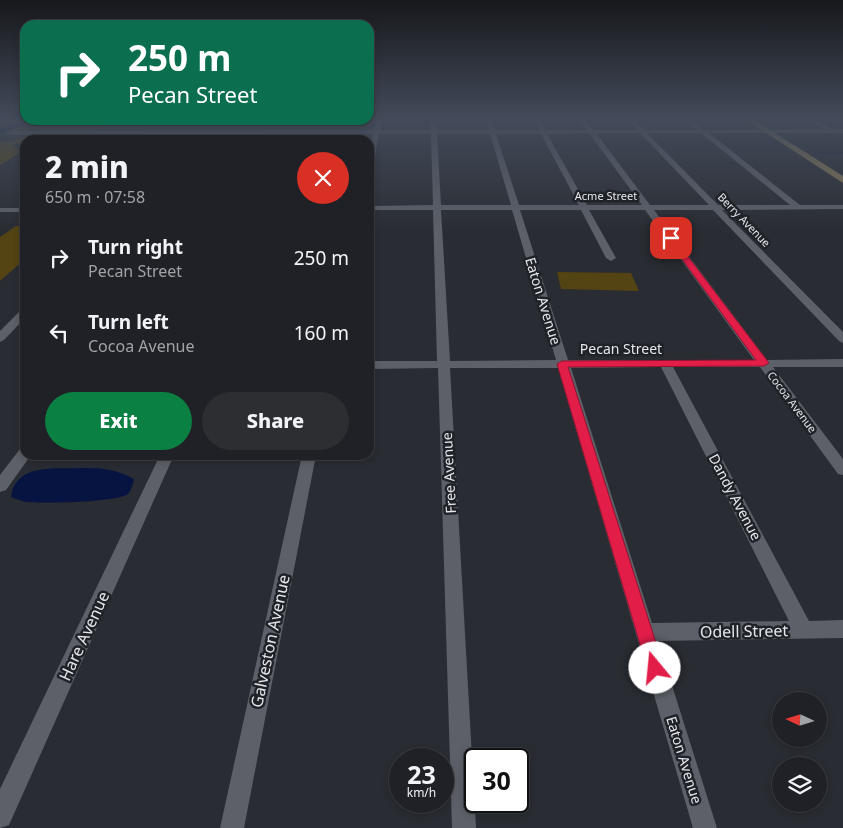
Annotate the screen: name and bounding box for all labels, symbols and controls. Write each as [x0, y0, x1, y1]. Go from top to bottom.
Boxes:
text: 250 m [128, 34, 231, 81]
icon: right [45, 40, 110, 105]
text: Pecan Street [128, 79, 257, 109]
text: 2 min [45, 146, 129, 187]
button: close [297, 152, 349, 204]
text: 650 m · 07:58 [45, 186, 145, 208]
street label: Acme Street [575, 188, 637, 203]
street label: Berry Avenue [715, 189, 774, 250]
pin [650, 217, 692, 259]
icon: arrive [657, 224, 685, 252]
text: Turn right [88, 234, 183, 260]
icon: right [45, 244, 73, 272]
text: 250 m [294, 245, 349, 271]
street label: Eaton Avenue [521, 255, 566, 347]
text: Pecan Street [88, 260, 182, 282]
text: Turn left [88, 309, 169, 335]
icon: left [45, 319, 73, 347]
text: 160 m [294, 320, 349, 346]
text: Cocoa Avenue [88, 335, 194, 357]
street label: Pecan Street [580, 339, 662, 358]
street label: Cocoa Avenue [764, 368, 820, 435]
button: Exit [45, 392, 192, 450]
button: Share [202, 392, 349, 450]
street label: Free Avenue [437, 432, 460, 514]
street label: Dandy Avenue [705, 450, 766, 543]
street label: Galveston Avenue [245, 573, 295, 709]
street label: Hare Avenue [54, 588, 114, 684]
street label: Odell Street [700, 619, 789, 643]
position arrow [628, 641, 680, 693]
north arrow [772, 692, 828, 748]
map controls [772, 692, 827, 812]
street label: Eaton Avenue [662, 714, 707, 806]
speed limit sign: 30 [464, 748, 529, 813]
text: 23 [407, 757, 436, 791]
button: layers [772, 757, 827, 812]
text: km/h [407, 784, 436, 801]

